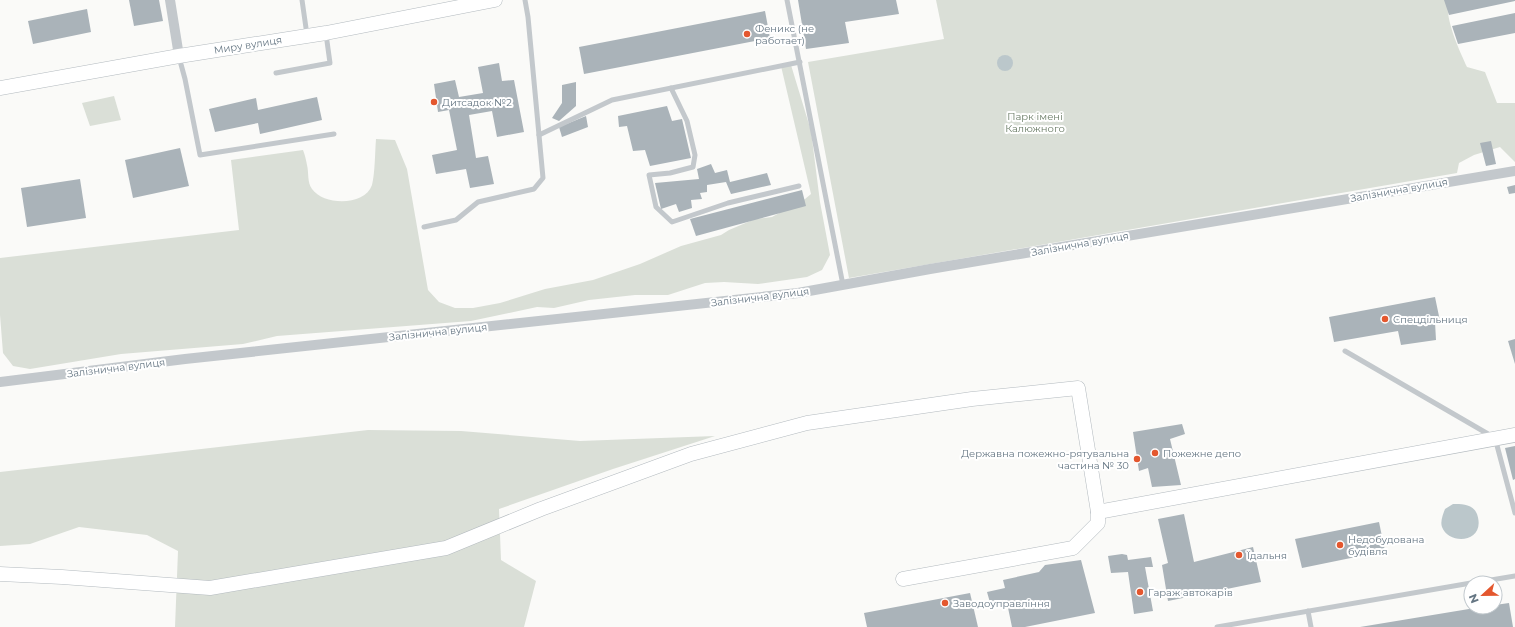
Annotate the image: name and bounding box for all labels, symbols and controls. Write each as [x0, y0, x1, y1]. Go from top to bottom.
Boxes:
place label: Феникс (не работает) [755, 22, 814, 47]
marker: Феникс (не работает) [742, 29, 752, 39]
street label: Миру вулиця [213, 33, 283, 57]
place label: Дитсадок №2 [442, 96, 512, 109]
marker: Дитсадок №2 [429, 97, 439, 107]
park label: Парк імені Калюжного [1005, 110, 1065, 135]
street label: Залізнична вулиця [1349, 175, 1449, 205]
street label: Залізнична вулиця [1030, 229, 1130, 259]
street label: Залізнична вулиця [710, 285, 810, 309]
place label: Спецдільниця [1393, 313, 1468, 326]
marker: Спецдільниця [1380, 314, 1390, 324]
street label: Залізнична вулиця [388, 320, 488, 344]
street label: Залізнична вулиця [66, 356, 166, 380]
place label: Державна пожежно-рятувальна частина № 30 [961, 447, 1129, 472]
place label: Пожежне депо [1163, 447, 1241, 460]
marker: Пожежне депо [1150, 448, 1160, 458]
marker: Державна пожежно-рятувальна частина № 30 [1132, 454, 1142, 464]
place label: Недобудована будівля [1348, 533, 1424, 558]
marker: Недобудована будівля [1335, 540, 1345, 550]
place label: Їдальня [1247, 549, 1287, 562]
marker: Їдальня [1234, 550, 1244, 560]
north arrow [1463, 575, 1503, 615]
place label: Гараж автокарів [1148, 586, 1233, 599]
marker: Гараж автокарів [1135, 587, 1145, 597]
text: N [1466, 592, 1482, 605]
place label: Заводоуправління [953, 597, 1050, 610]
marker: Заводоуправління [940, 598, 950, 608]

